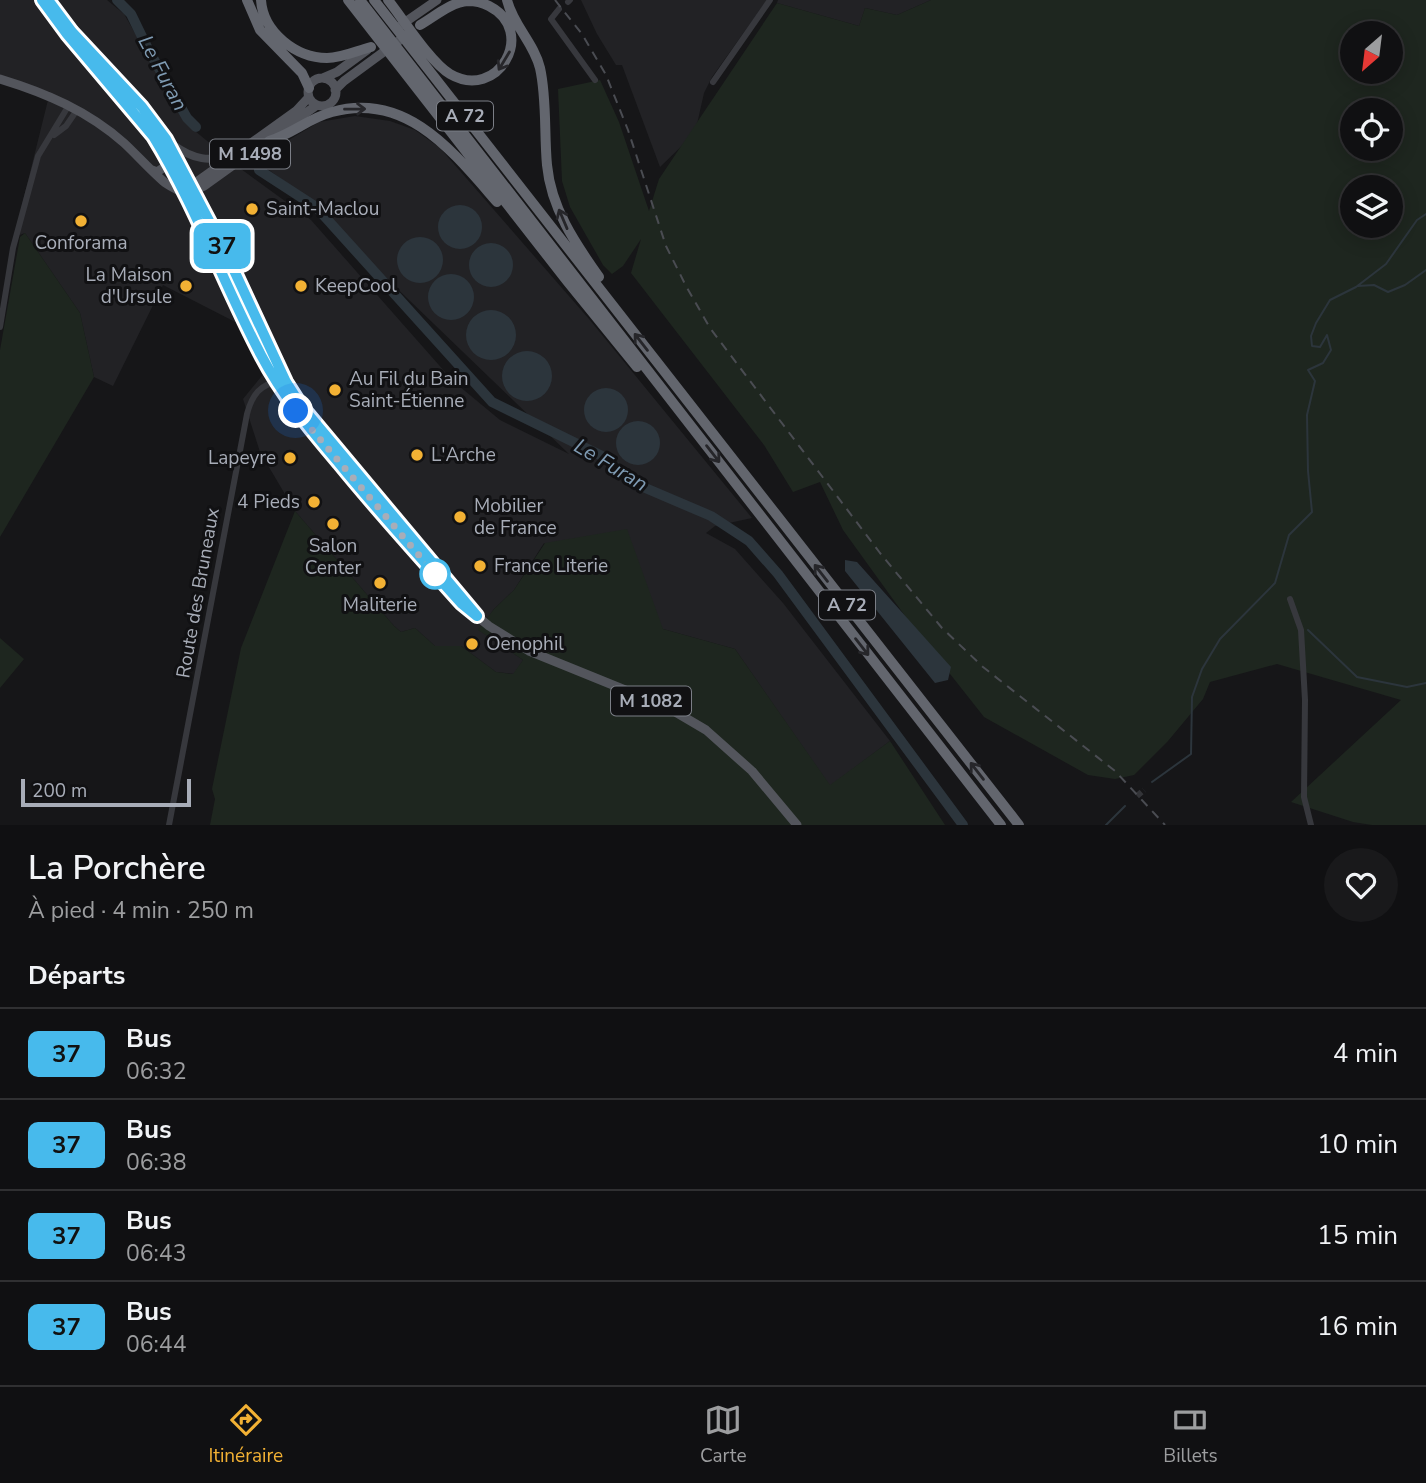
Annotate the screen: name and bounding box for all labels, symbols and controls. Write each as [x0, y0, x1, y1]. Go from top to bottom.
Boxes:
north arrow [1340, 21, 1404, 84]
map controls [1340, 21, 1403, 238]
water label: Le Furan [132, 30, 194, 116]
one-way arrow [496, 51, 511, 70]
button: locate [1340, 98, 1403, 161]
road number: A 72 [437, 102, 493, 131]
one-way arrow [343, 103, 366, 116]
road number: M 1498 [210, 140, 290, 168]
button: layers [1340, 175, 1403, 238]
place label: Saint-Maclou [266, 196, 379, 222]
marker: Saint-Maclou [244, 201, 260, 217]
one-way arrow [556, 208, 569, 230]
marker: Conforama [73, 213, 89, 229]
line badge: 37 [190, 223, 254, 269]
place label: Conforama [34, 230, 128, 256]
text: 37 [208, 230, 236, 262]
place label: La Maison d'Ursule [86, 262, 172, 310]
place label: KeepCool [315, 273, 397, 299]
marker: La Maison d'Ursule [178, 278, 194, 294]
marker: KeepCool [293, 278, 309, 294]
one-way arrow [633, 333, 649, 351]
place label: Au Fil du Bain Saint-Étienne [349, 366, 468, 414]
marker: Au Fil du Bain Saint-Étienne [327, 382, 343, 398]
your location [278, 393, 313, 428]
water label: Le Furan [569, 432, 653, 498]
place label: L'Arche [431, 442, 496, 468]
place label: Lapeyre [208, 445, 276, 471]
one-way arrow [706, 445, 721, 463]
marker: L'Arche [409, 447, 425, 463]
marker: Lapeyre [282, 450, 298, 466]
place label: 4 Pieds [237, 489, 300, 515]
place label: Mobilier de France [474, 493, 557, 541]
marker: 4 Pieds [306, 494, 322, 510]
street label: Route des Bruneaux [170, 506, 226, 680]
marker: Mobilier de France [452, 509, 468, 525]
marker: Salon Center [325, 516, 341, 532]
place label: Salon Center [305, 533, 361, 581]
place label: France Literie [494, 553, 608, 579]
marker: France Literie [472, 558, 488, 574]
unlabelled marker [420, 559, 450, 589]
one-way arrow [814, 564, 829, 582]
marker: Maliterie [372, 575, 388, 591]
road number: A 72 [819, 590, 875, 620]
place label: Maliterie [343, 592, 417, 618]
place label: Oenophil [486, 631, 564, 657]
marker: Oenophil [464, 636, 480, 652]
one-way arrow [855, 637, 870, 655]
road number: M 1082 [611, 686, 691, 716]
one-way arrow [969, 763, 984, 781]
scale bar [21, 776, 191, 808]
text: 200 m [32, 778, 87, 804]
text: La Porchère [28, 846, 206, 891]
button: heart [1324, 848, 1398, 922]
text: À pied · 4 min · 250 m [28, 895, 254, 926]
text: Départs [28, 958, 125, 993]
text: Bus [126, 1021, 172, 1056]
text: 4 min [1333, 1036, 1398, 1071]
text: 37 [52, 1038, 81, 1070]
text: 06:32 [126, 1056, 186, 1087]
text: Bus [126, 1112, 172, 1147]
text: 10 min [1317, 1127, 1398, 1162]
text: 37 [52, 1129, 81, 1161]
text: 06:38 [126, 1147, 186, 1178]
text: Bus [126, 1203, 172, 1238]
text: 15 min [1317, 1218, 1398, 1253]
text: 37 [52, 1220, 81, 1252]
text: 06:43 [126, 1238, 186, 1269]
text: Bus [126, 1294, 172, 1329]
text: 16 min [1317, 1309, 1398, 1344]
text: 37 [52, 1311, 81, 1343]
text: 06:44 [126, 1329, 186, 1360]
tab: Itinéraire [208, 1401, 283, 1469]
tab: Carte [700, 1401, 747, 1469]
tab: Billets [1163, 1401, 1218, 1469]

